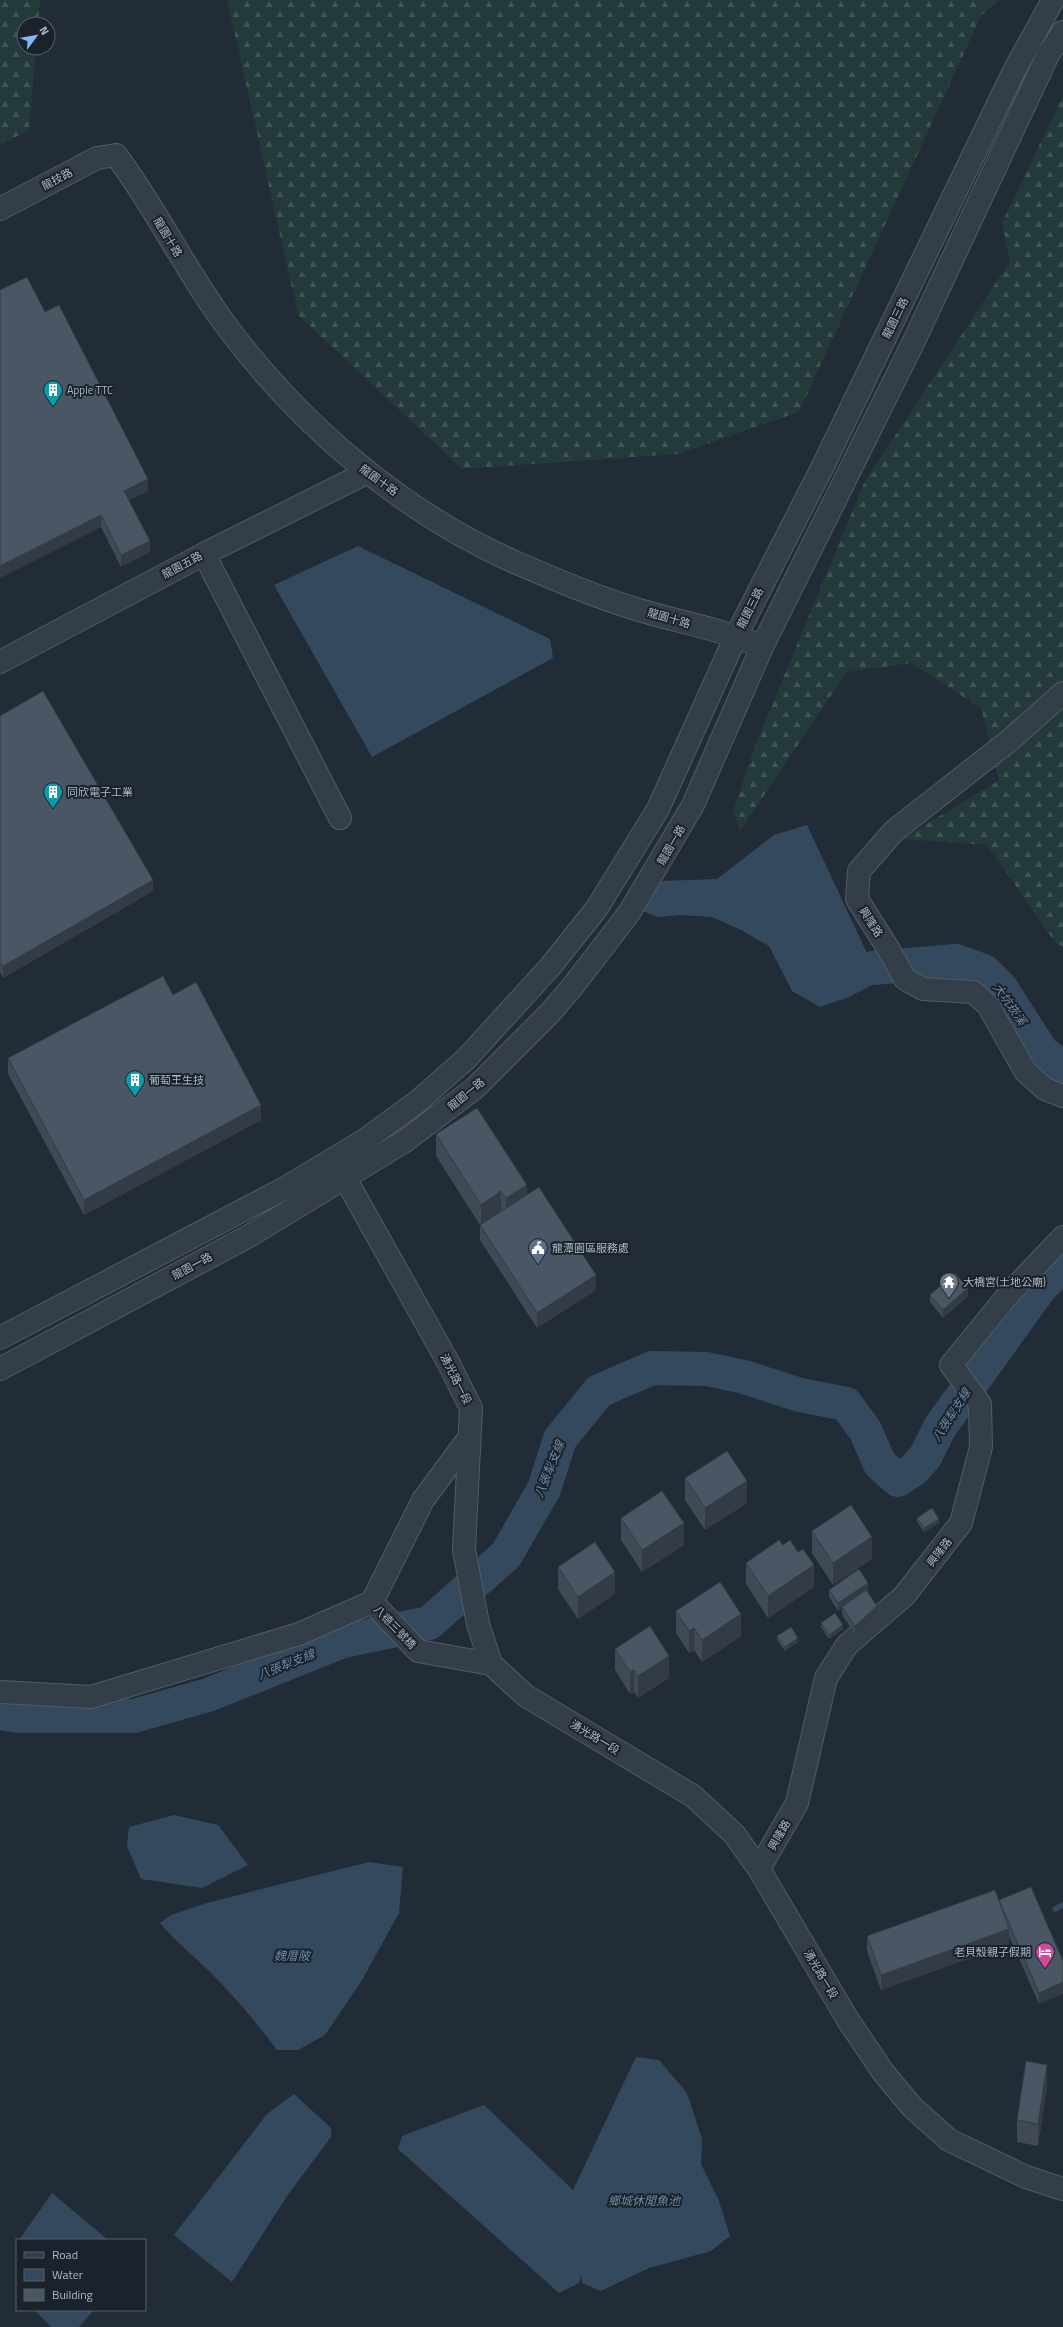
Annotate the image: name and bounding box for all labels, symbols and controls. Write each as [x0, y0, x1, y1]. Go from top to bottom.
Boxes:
north arrow [16, 16, 56, 56]
text: N [36, 23, 53, 38]
street label: 龍技路 [39, 164, 75, 194]
street label: 龍園十路 [150, 214, 186, 260]
street label: 龍園三路 [878, 295, 912, 341]
building icon: Apple TTC [42, 379, 64, 407]
place label: Apple TTC [67, 382, 113, 398]
street label: 龍園十路 [356, 461, 402, 499]
street label: 龍園五路 [159, 548, 205, 582]
street label: 龍園三路 [733, 585, 767, 631]
street label: 龍園十路 [646, 604, 692, 632]
building icon: 同欣電子工業 [42, 781, 64, 809]
place label: 同欣電子工業 [67, 784, 133, 800]
street label: 龍園一路 [653, 822, 689, 868]
street label: 興隆路 [855, 904, 887, 940]
water label: 大坑崁溪 [988, 979, 1033, 1031]
building icon: 葡萄王生技 [124, 1069, 146, 1097]
place label: 葡萄王生技 [149, 1072, 204, 1088]
street label: 龍園一路 [444, 1074, 488, 1114]
public building icon: 龍潭園區服務處 [527, 1237, 549, 1265]
place label: 龍潭園區服務處 [552, 1240, 629, 1256]
street label: 龍園一路 [169, 1249, 215, 1283]
temple icon: 大橋宮(土地公廟) [938, 1271, 960, 1299]
place label: 大橋宮(土地公廟) [963, 1274, 1046, 1290]
street label: 湧光路一段 [436, 1351, 476, 1407]
water label: 八張犁支線 [927, 1383, 976, 1445]
water label: 八張犁支線 [529, 1436, 570, 1500]
street label: 興隆路 [923, 1534, 955, 1570]
street label: 八德三號橋 [370, 1602, 420, 1652]
water label: 八張犁支線 [255, 1643, 319, 1684]
street label: 湧光路一段 [567, 1716, 623, 1758]
street label: 興隆路 [764, 1817, 794, 1853]
hotel icon: 老貝殼親子假期 [1034, 1941, 1056, 1969]
place label: 老貝殼親子假期 [954, 1944, 1031, 1960]
water label: 魏厝陂 [274, 1946, 312, 1965]
street label: 湧光路一段 [800, 1946, 842, 2002]
water label: 鄉城休閒魚池 [608, 2191, 682, 2210]
legend [16, 2239, 146, 2311]
text: Road [52, 2245, 78, 2264]
text: Water [52, 2265, 83, 2284]
text: Building [52, 2285, 93, 2304]

